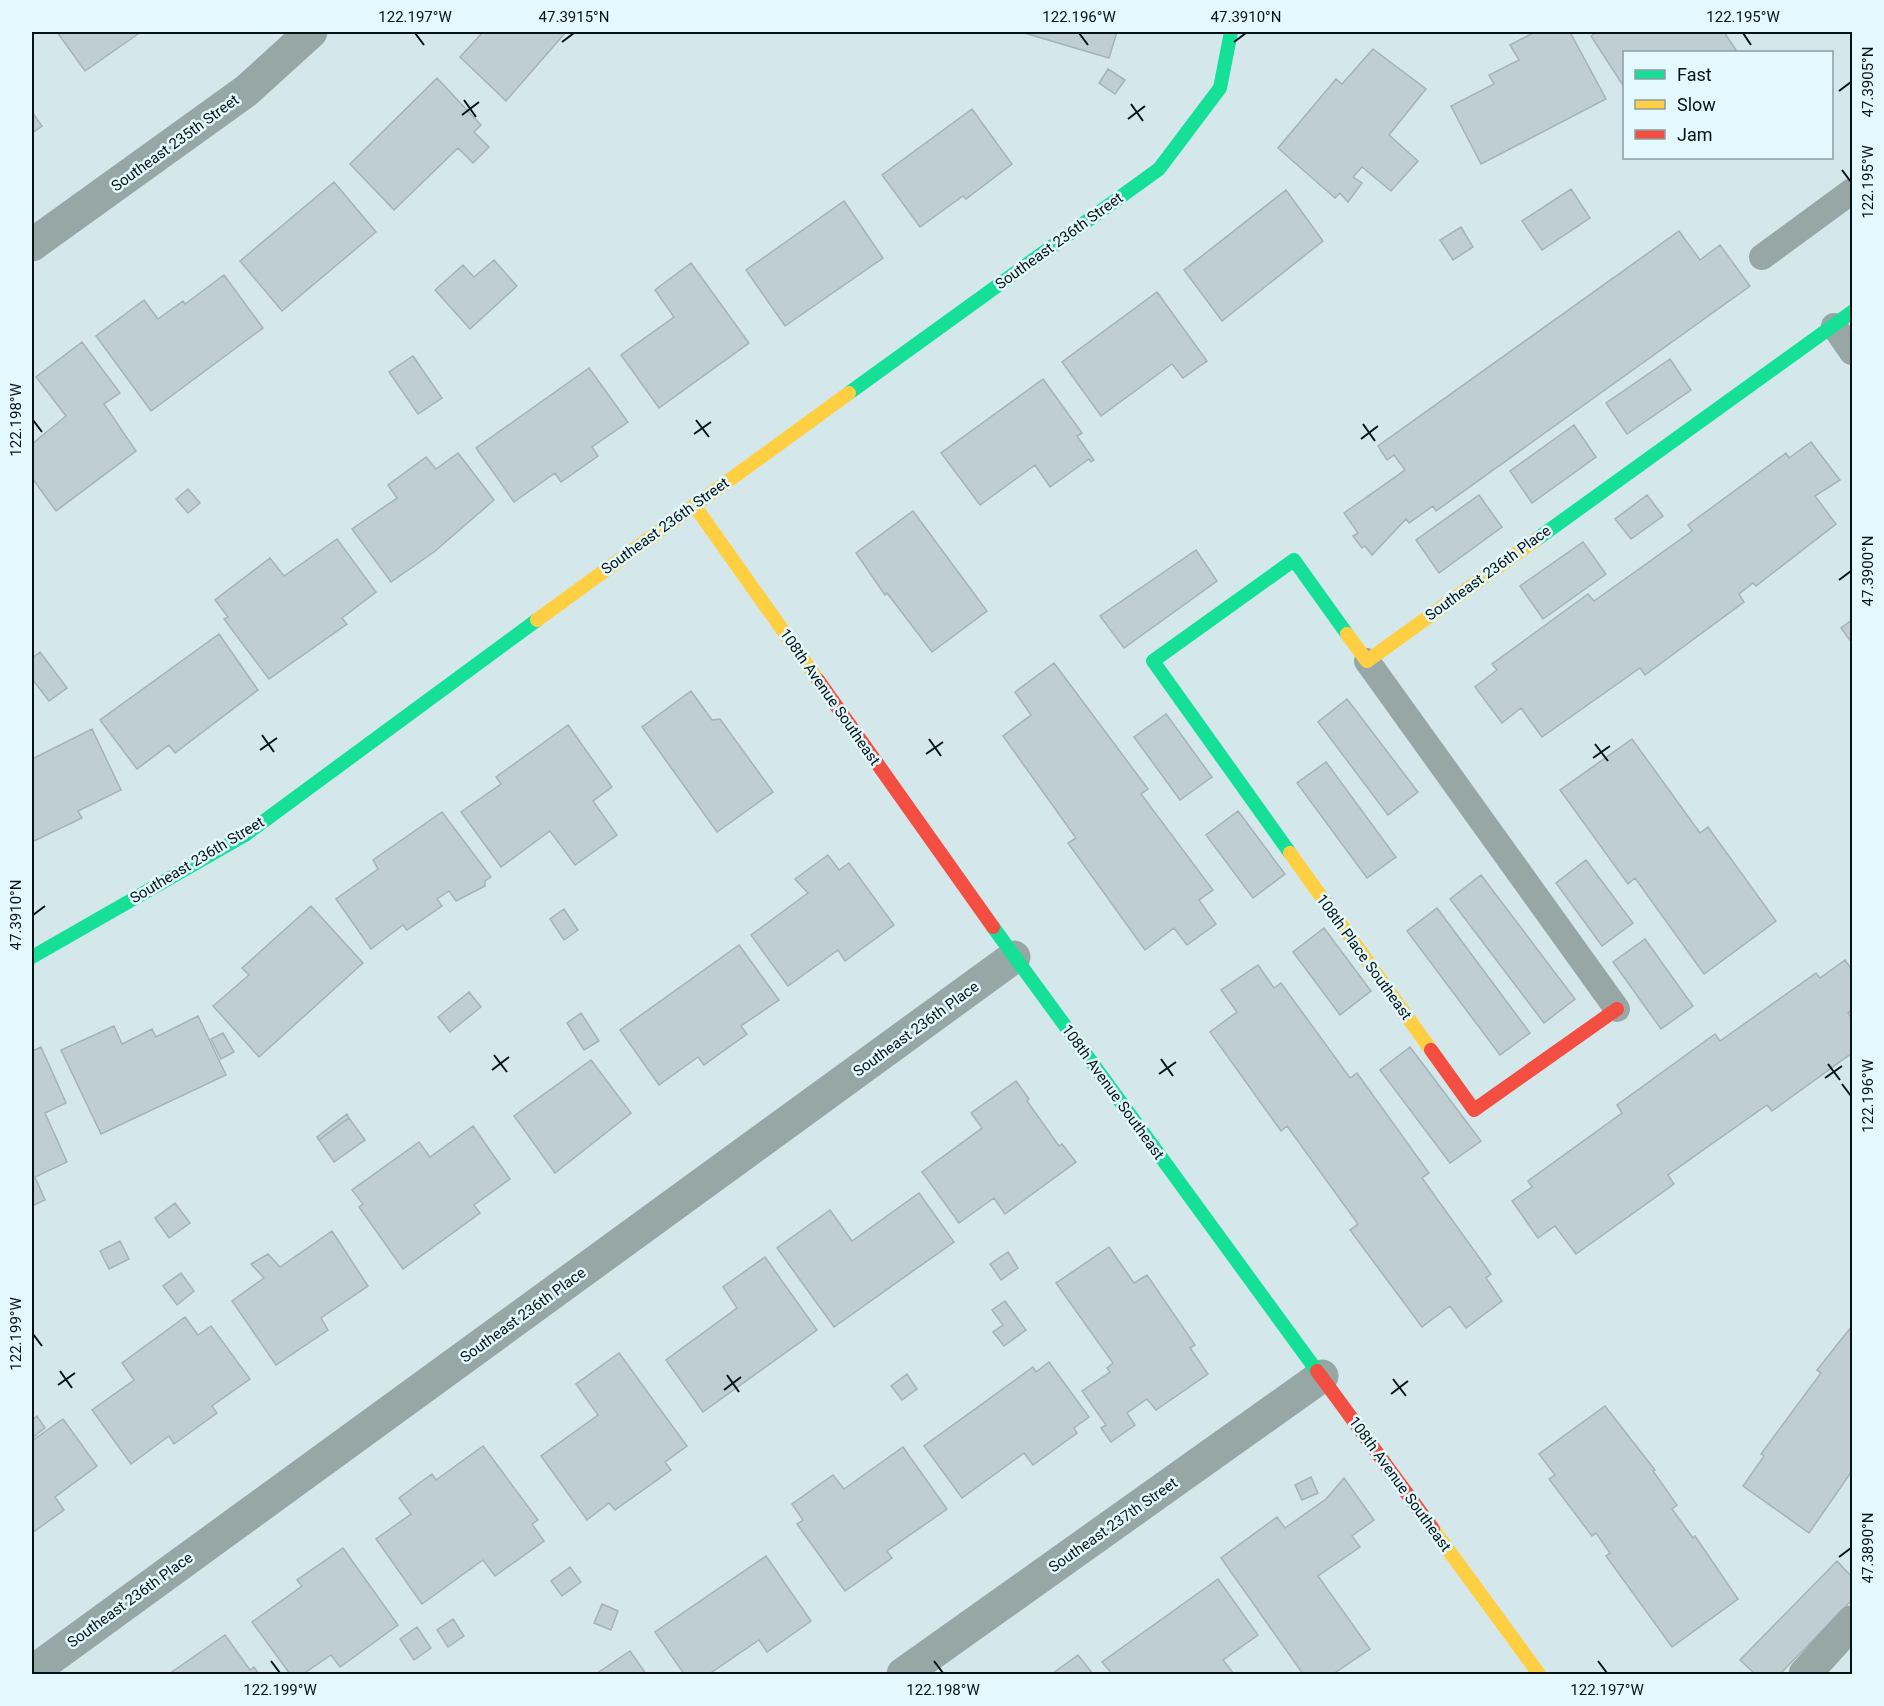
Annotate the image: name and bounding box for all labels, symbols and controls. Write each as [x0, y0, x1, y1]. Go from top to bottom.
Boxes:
text: 122.197°W [378, 8, 452, 26]
text: 47.3915°N [539, 8, 609, 26]
text: 122.196°W [1042, 8, 1116, 26]
text: 47.3910°N [1211, 8, 1281, 26]
text: 122.195°W [1706, 8, 1780, 26]
text: 47.3905°N [1859, 47, 1877, 117]
legend [1623, 51, 1833, 159]
text: Fast [1677, 64, 1712, 85]
street label: Southeast 235th Street [108, 91, 242, 195]
text: Slow [1677, 94, 1716, 115]
text: Jam [1677, 124, 1713, 145]
text: 122.195°W [1859, 145, 1877, 219]
street label: Southeast 236th Street [992, 189, 1126, 293]
text: 122.198°W [7, 383, 25, 457]
street label: Southeast 236th Street [598, 474, 732, 578]
street label: Southeast 236th Place [1422, 521, 1554, 625]
text: 47.3900°N [1859, 536, 1877, 606]
street label: 108th Avenue Southeast [776, 625, 884, 769]
street label: Southeast 236th Street [127, 813, 267, 907]
text: 47.3910°N [7, 880, 25, 950]
street label: 108th Place Southeast [1312, 891, 1416, 1023]
street label: Southeast 236th Place [850, 977, 982, 1081]
street label: 108th Avenue Southeast [1058, 1021, 1168, 1163]
text: 122.196°W [1859, 1059, 1877, 1133]
street label: Southeast 236th Place [457, 1263, 589, 1367]
text: 122.199°W [7, 1297, 25, 1371]
street label: 108th Avenue Southeast [1345, 1413, 1455, 1555]
street label: Southeast 237th Street [1045, 1474, 1181, 1576]
text: 47.3890°N [1859, 1513, 1877, 1583]
street label: Southeast 236th Place [64, 1548, 196, 1652]
text: 122.199°W [243, 1681, 317, 1699]
text: 122.198°W [906, 1681, 980, 1699]
text: 122.197°W [1570, 1681, 1644, 1699]

